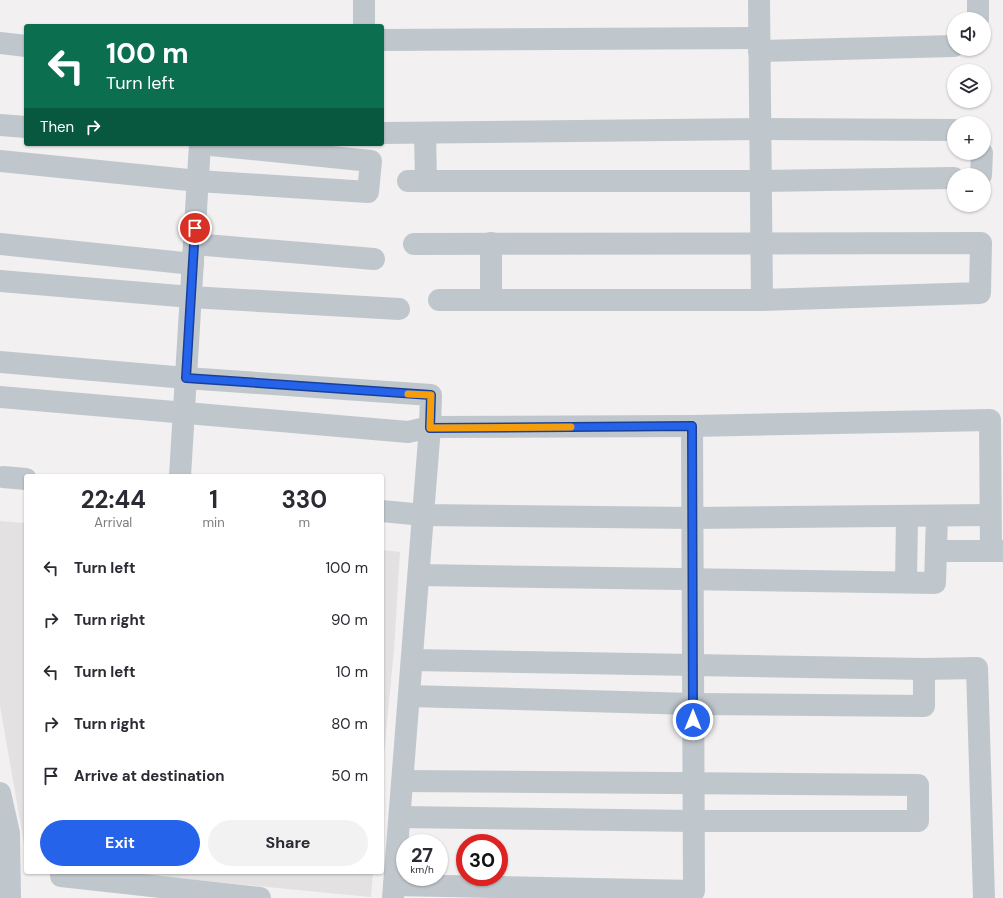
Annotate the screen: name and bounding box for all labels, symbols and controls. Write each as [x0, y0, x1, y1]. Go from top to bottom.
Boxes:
map controls [947, 12, 991, 212]
button: sound [947, 12, 991, 56]
text: 100 m [106, 35, 189, 72]
icon: left [40, 40, 92, 92]
button: layers [947, 64, 991, 108]
text: Turn left [106, 71, 175, 95]
icon: right [82, 116, 104, 138]
button: + [947, 116, 991, 160]
text: Then [40, 117, 74, 137]
button: − [947, 168, 991, 212]
pin [178, 211, 212, 245]
icon: arrive [184, 217, 206, 239]
text: 22:44 [81, 484, 146, 515]
text: 1 [209, 484, 218, 515]
text: 330 [281, 484, 327, 515]
text: Arrival [94, 514, 132, 531]
text: min [202, 514, 225, 531]
text: m [299, 514, 310, 531]
icon: left [40, 557, 62, 579]
text: Turn left [74, 558, 135, 578]
text: 100 m [325, 558, 368, 578]
icon: right [40, 609, 62, 631]
text: Turn right [74, 610, 145, 630]
text: 90 m [331, 610, 368, 630]
icon: left [40, 661, 62, 683]
text: Turn left [74, 662, 135, 682]
text: 10 m [336, 662, 368, 682]
position arrow [672, 699, 714, 741]
icon: right [40, 713, 62, 735]
text: Turn right [74, 714, 145, 734]
text: 80 m [331, 714, 368, 734]
icon: arrive [40, 765, 62, 787]
text: Arrive at destination [74, 766, 225, 786]
text: 50 m [331, 766, 368, 786]
button: Exit [40, 820, 200, 866]
button: Share [208, 820, 368, 866]
speed limit sign: 30 [456, 834, 508, 886]
text: 27 [411, 842, 433, 868]
text: km/h [410, 863, 434, 876]

